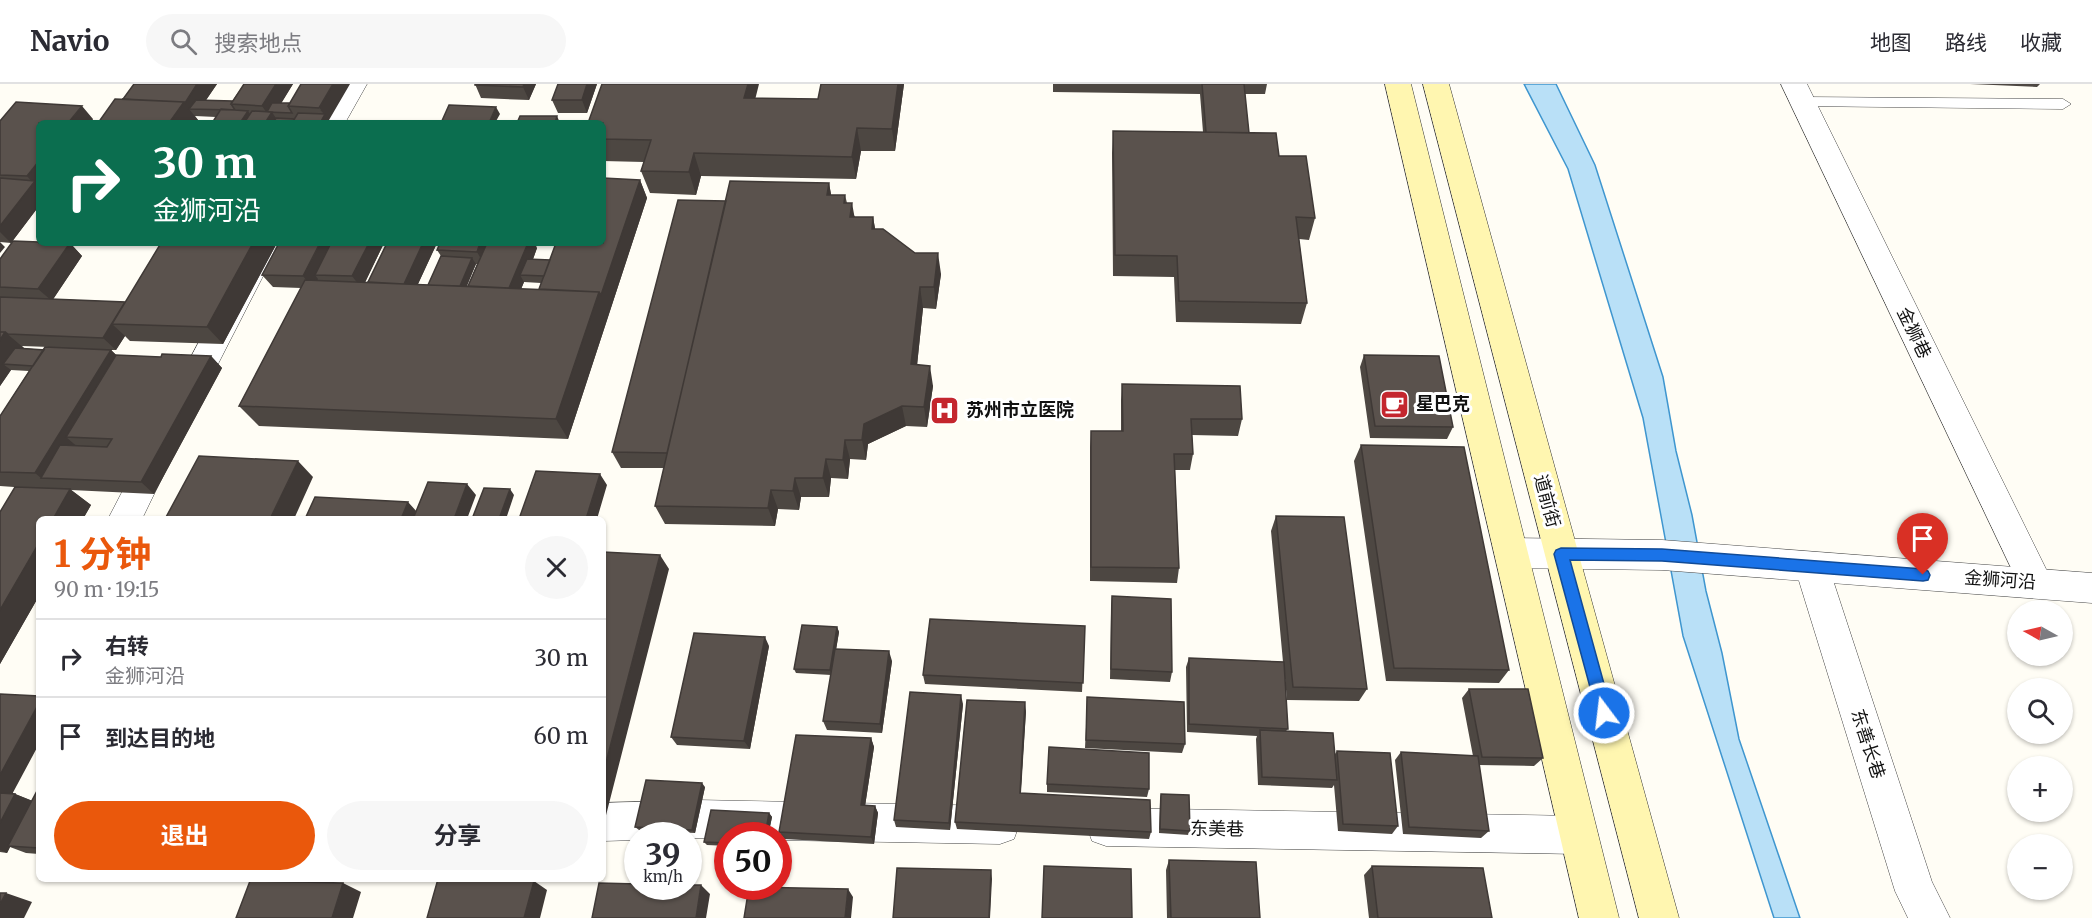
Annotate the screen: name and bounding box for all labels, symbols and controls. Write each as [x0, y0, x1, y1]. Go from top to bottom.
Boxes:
search box [146, 14, 566, 68]
text: Navio [30, 23, 110, 59]
icon: search [167, 25, 200, 58]
text: 搜索地点 [215, 29, 303, 57]
text: 地图 [1870, 29, 1912, 56]
text: 路线 [1945, 29, 1987, 56]
text: 收藏 [2020, 29, 2062, 56]
text: 30 m [153, 137, 257, 189]
icon: right [54, 144, 132, 222]
text: 金狮河沿 [153, 193, 261, 227]
street label: 金狮巷 [1892, 303, 1937, 362]
cafe icon: 星巴克 [1379, 388, 1411, 420]
place label: 星巴克 [1416, 392, 1470, 415]
hospital icon: 苏州市立医院 [929, 394, 961, 426]
place label: 苏州市立医院 [966, 398, 1074, 421]
street label: 道前街 [1529, 472, 1566, 530]
pin [1897, 513, 1948, 575]
icon: arrive [1906, 522, 1939, 555]
text: 1 分钟 [54, 532, 151, 577]
button: close [525, 536, 588, 599]
street label: 金狮河沿 [1963, 566, 2037, 593]
text: 90 m · 19:15 [54, 577, 159, 602]
north arrow [2007, 600, 2073, 666]
map controls [2007, 600, 2073, 900]
text: 右转 [105, 632, 149, 660]
icon: right [54, 642, 87, 675]
text: 30 m [534, 644, 588, 672]
text: 金狮河沿 [105, 663, 185, 688]
button: search [2007, 678, 2073, 744]
position arrow [1572, 681, 1636, 745]
street label: 东善长巷 [1846, 706, 1891, 782]
icon: arrive [54, 720, 87, 753]
text: 60 m [534, 722, 588, 750]
text: 到达目的地 [105, 724, 215, 752]
button: + [2007, 756, 2073, 822]
button: 退出 [54, 801, 315, 870]
button: 分享 [327, 801, 588, 870]
street label: 东美巷 [1190, 817, 1244, 840]
speed limit sign: 50 [714, 822, 792, 900]
button: − [2007, 834, 2073, 900]
text: 39 [646, 835, 680, 873]
text: km/h [643, 867, 683, 886]

